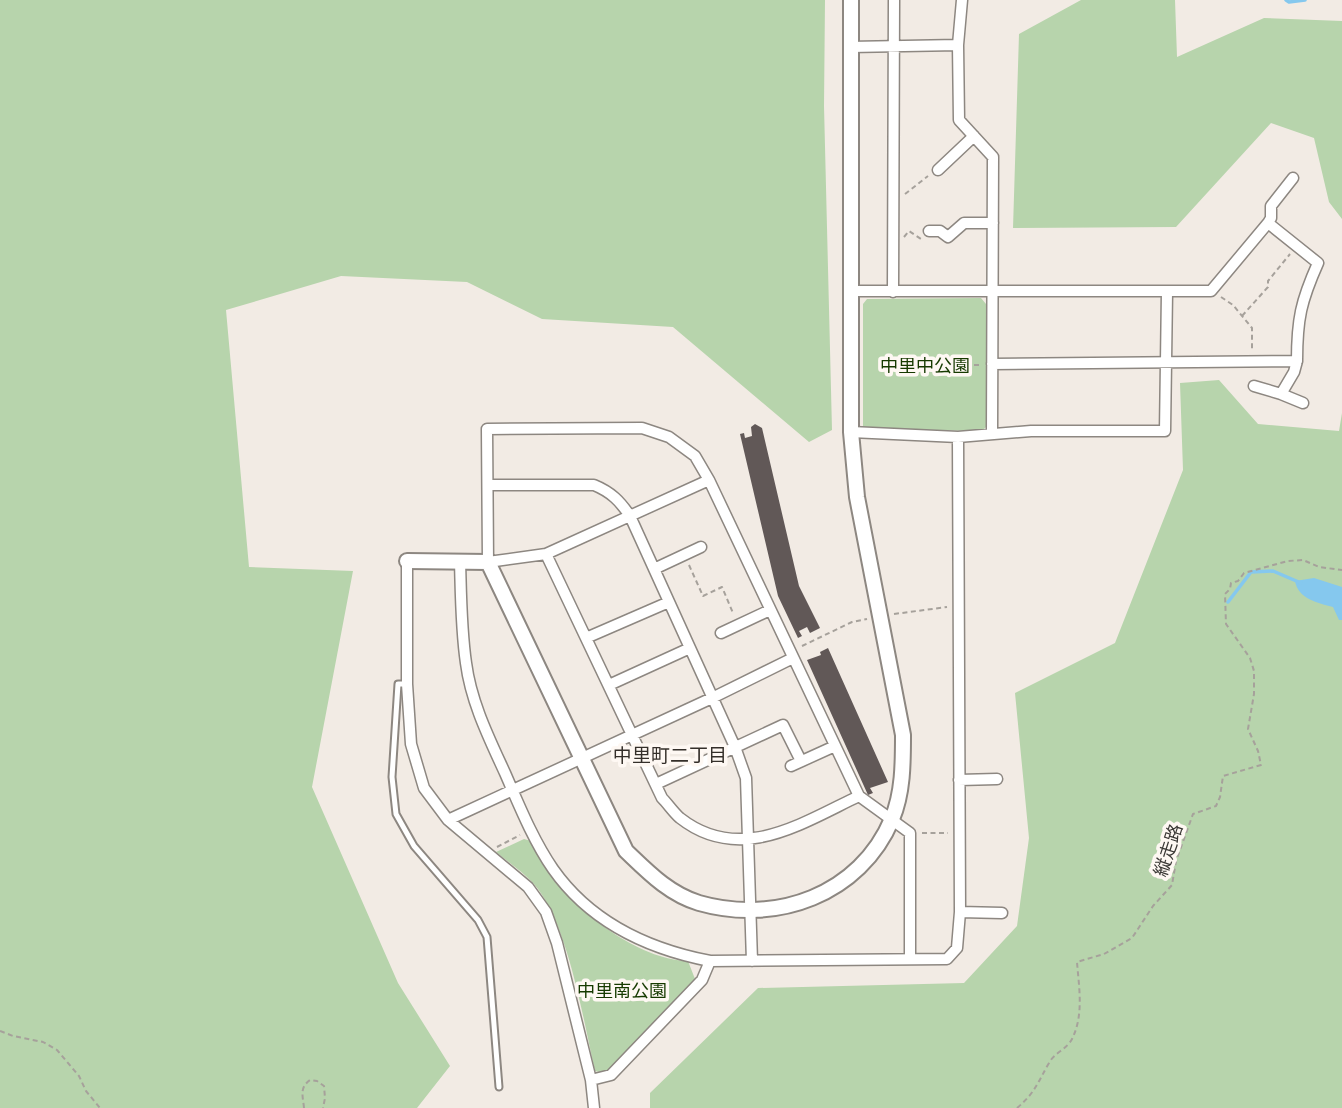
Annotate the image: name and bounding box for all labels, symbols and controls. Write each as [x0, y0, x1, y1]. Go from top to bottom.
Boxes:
park label: 中里中公園 [880, 352, 970, 379]
district label: 中里町二丁目 [613, 740, 727, 769]
street label: 縦走路 [1147, 820, 1189, 880]
park label: 中里南公園 [577, 977, 667, 1004]

